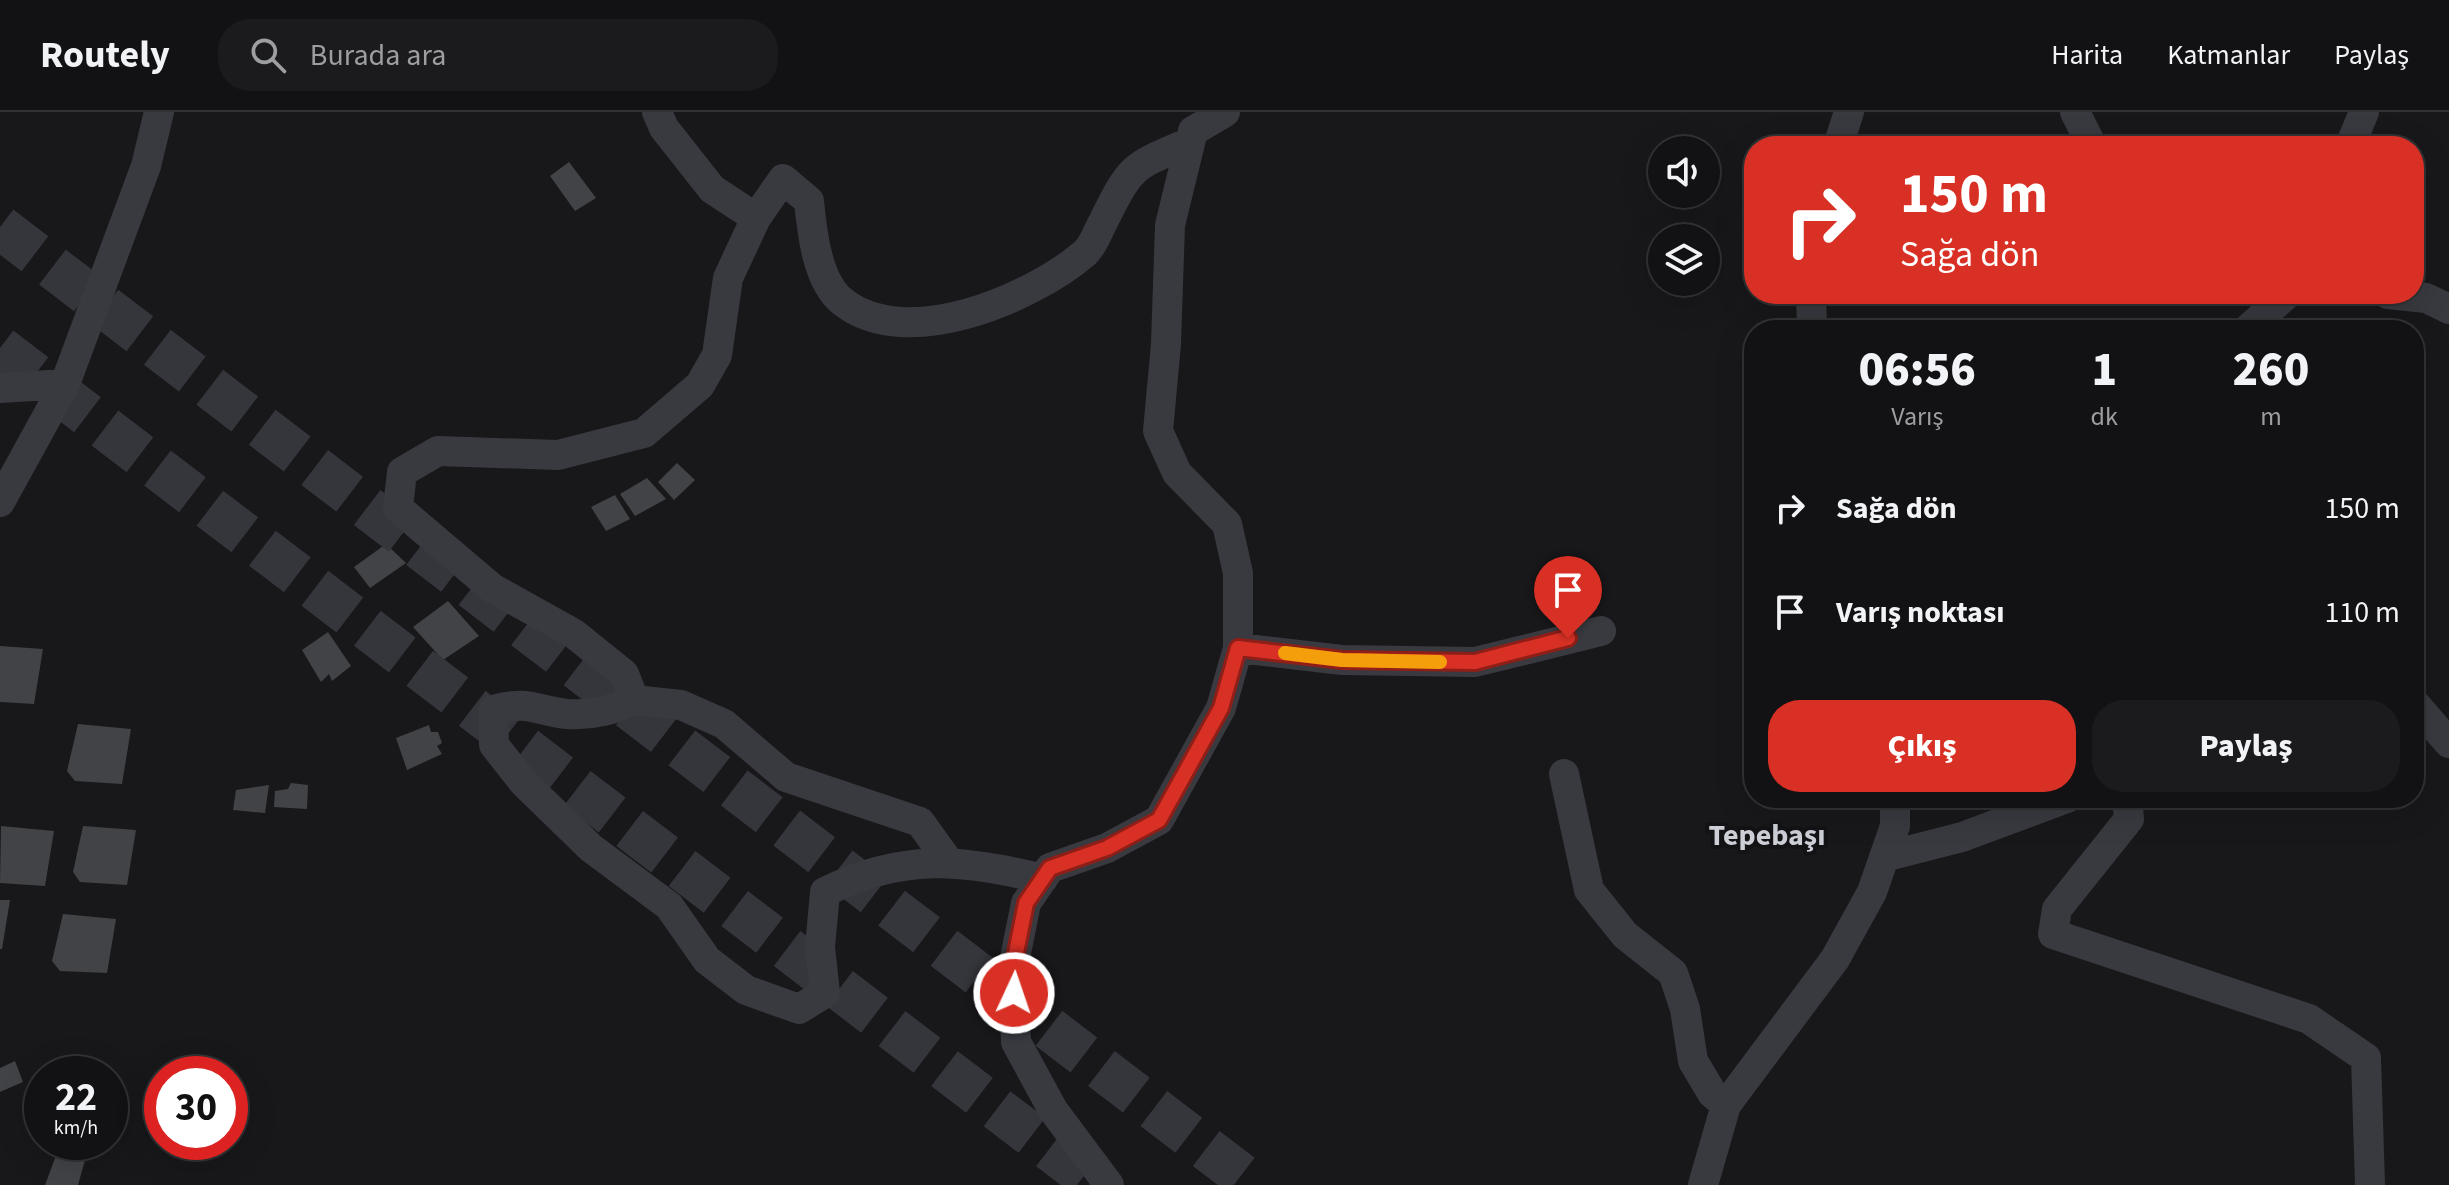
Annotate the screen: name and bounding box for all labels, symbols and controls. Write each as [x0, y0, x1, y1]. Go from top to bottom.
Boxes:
search box [218, 19, 778, 91]
text: Routely [40, 28, 170, 82]
icon: search [246, 33, 290, 77]
text: Burada ara [310, 34, 446, 77]
text: Harita [2051, 35, 2123, 75]
text: Katmanlar [2167, 35, 2290, 75]
text: Paylaş [2334, 35, 2409, 75]
map controls [1648, 136, 1720, 296]
button: sound [1648, 136, 1720, 208]
text: 150 m [1900, 155, 2048, 234]
icon: right [1768, 168, 1872, 272]
button: layers [1648, 224, 1720, 296]
text: Sağa dön [1900, 229, 2039, 280]
text: 06:56 [1859, 336, 1976, 404]
text: 1 [2091, 336, 2117, 404]
text: 260 [2232, 336, 2309, 404]
text: Varış [1891, 398, 1943, 435]
text: dk [2091, 398, 2118, 435]
text: m [2260, 398, 2282, 435]
icon: right [1768, 486, 1812, 530]
text: Sağa dön [1836, 487, 1957, 530]
text: 150 m [2324, 487, 2400, 530]
pin [1534, 556, 1602, 638]
icon: arrive [1546, 568, 1590, 612]
icon: arrive [1768, 590, 1812, 634]
text: Varış noktası [1836, 591, 2004, 634]
text: 110 m [2324, 591, 2400, 634]
button: Çıkış [1768, 700, 2076, 792]
button: Paylaş [2092, 700, 2400, 792]
district label: Tepebaşı [1709, 814, 1825, 857]
position arrow [972, 951, 1056, 1035]
speed limit sign: 30 [144, 1056, 248, 1160]
text: 22 [55, 1069, 97, 1126]
text: km/h [54, 1114, 98, 1142]

